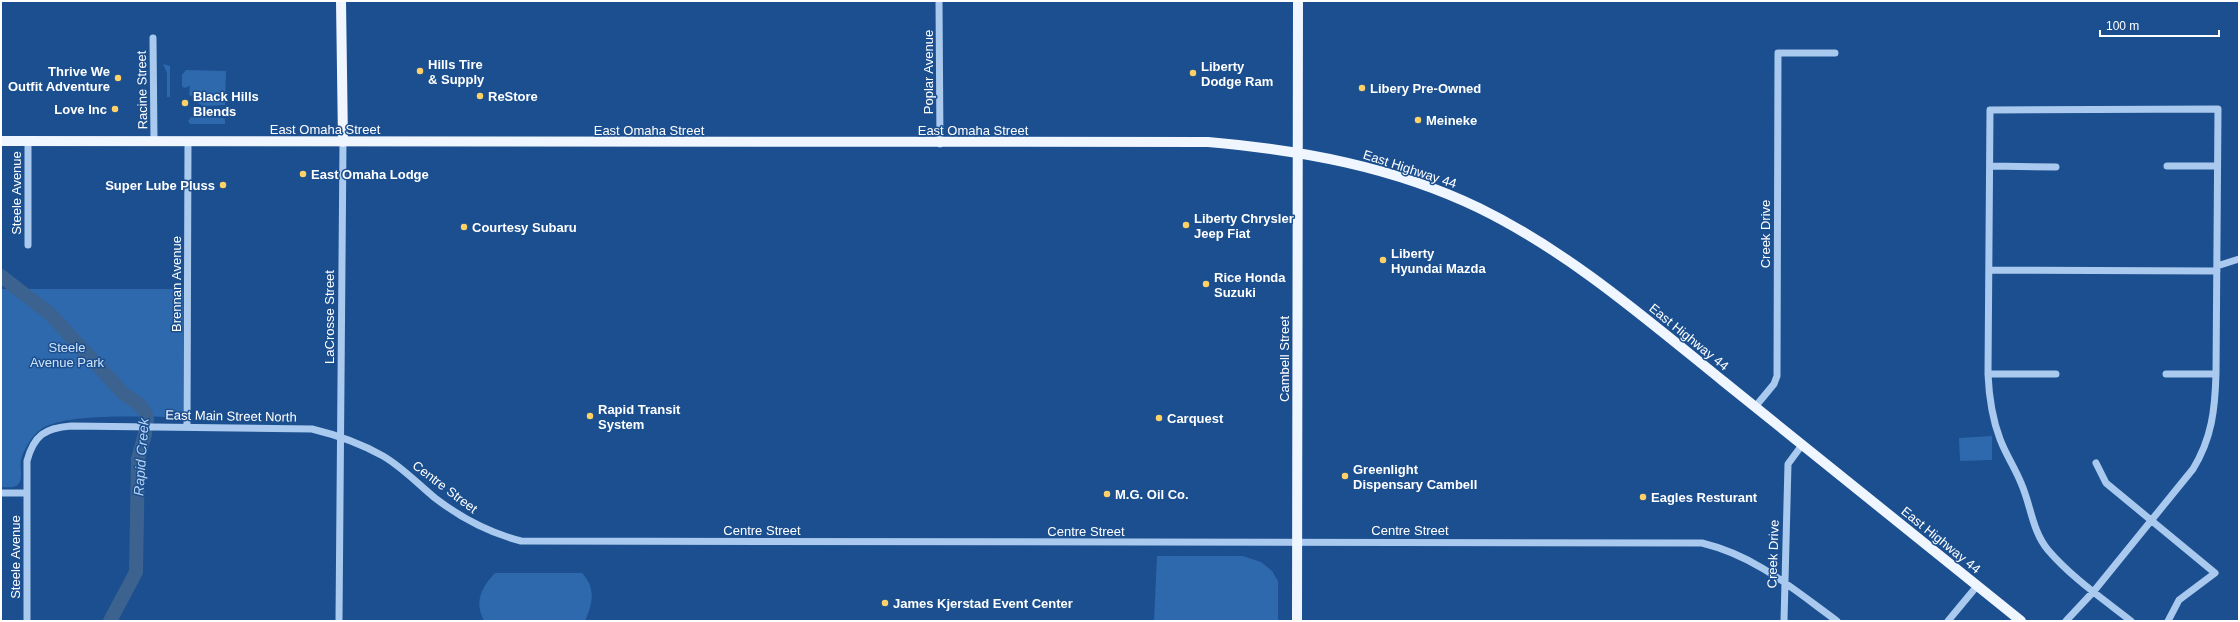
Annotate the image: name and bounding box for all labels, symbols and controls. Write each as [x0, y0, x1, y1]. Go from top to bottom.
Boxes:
scale bar [2100, 12, 2219, 38]
text: 100 m [2106, 19, 2139, 33]
street label: Poplar Avenue [921, 30, 936, 114]
street label: Racine Street [134, 50, 150, 130]
place label: Hills Tire & Supply [428, 57, 485, 87]
place label: Liberty Dodge Ram [1201, 59, 1273, 89]
place label: Thrive We Outfit Adventure [8, 64, 110, 94]
marker: Hills Tire & Supply [415, 66, 425, 76]
marker: Liberty Dodge Ram [1188, 68, 1198, 78]
marker: Thrive We Outfit Adventure [113, 73, 123, 83]
place label: Libery Pre-Owned [1370, 81, 1481, 96]
marker: Libery Pre-Owned [1357, 83, 1367, 93]
place label: Black Hills Blends [193, 89, 259, 119]
place label: ReStore [488, 89, 538, 104]
marker: ReStore [475, 91, 485, 101]
marker: Black Hills Blends [180, 98, 190, 108]
place label: Love Inc [54, 102, 107, 117]
marker: Love Inc [110, 104, 120, 114]
place label: Meineke [1426, 113, 1477, 128]
marker: Meineke [1413, 115, 1423, 125]
street label: East Omaha Street [270, 122, 381, 137]
street label: East Omaha Street [594, 123, 705, 138]
street label: East Omaha Street [918, 123, 1029, 138]
street label: East Highway 44 [1361, 147, 1459, 191]
street label: Steele Avenue [9, 151, 24, 235]
place label: East Omaha Lodge [311, 167, 429, 182]
marker: East Omaha Lodge [298, 169, 308, 179]
place label: Super Lube Pluss [105, 178, 215, 193]
marker: Super Lube Pluss [218, 180, 228, 190]
street label: Creek Drive [1758, 200, 1773, 268]
place label: Liberty Chrysler Jeep Fiat [1194, 211, 1294, 241]
place label: Courtesy Subaru [472, 220, 577, 235]
marker: Liberty Chrysler Jeep Fiat [1181, 220, 1191, 230]
marker: Courtesy Subaru [459, 222, 469, 232]
street label: Brennan Avenue [169, 236, 184, 332]
place label: Liberty Hyundai Mazda [1391, 246, 1486, 276]
marker: Liberty Hyundai Mazda [1378, 255, 1388, 265]
street label: LaCrosse Street [322, 270, 337, 364]
place label: Rice Honda Suzuki [1214, 270, 1286, 300]
marker: Rice Honda Suzuki [1201, 279, 1211, 289]
street label: East Highway 44 [1646, 300, 1732, 374]
street label: Cambell Street [1277, 316, 1292, 402]
park label: Steele Avenue Park [30, 340, 105, 370]
place label: Rapid Transit System [598, 402, 681, 432]
street label: East Main Street North [165, 407, 297, 425]
marker: Rapid Transit System [585, 411, 595, 421]
place label: Carquest [1167, 411, 1224, 426]
marker: Carquest [1154, 413, 1164, 423]
water label: Rapid Creek [130, 417, 152, 496]
street label: Centre Street [410, 458, 481, 516]
place label: Greenlight Dispensary Cambell [1353, 462, 1477, 492]
marker: Greenlight Dispensary Cambell [1340, 471, 1350, 481]
place label: M.G. Oil Co. [1115, 487, 1189, 502]
marker: M.G. Oil Co. [1102, 489, 1112, 499]
place label: Eagles Resturant [1651, 490, 1758, 505]
marker: Eagles Resturant [1638, 492, 1648, 502]
street label: East Highway 44 [1898, 503, 1984, 577]
street label: Steele Avenue [8, 515, 23, 599]
street label: Creek Drive [1764, 519, 1782, 589]
street label: Centre Street [723, 523, 801, 538]
street label: Centre Street [1371, 523, 1449, 538]
street label: Centre Street [1047, 524, 1125, 539]
place label: James Kjerstad Event Center [893, 596, 1073, 611]
marker: James Kjerstad Event Center [880, 598, 890, 608]

